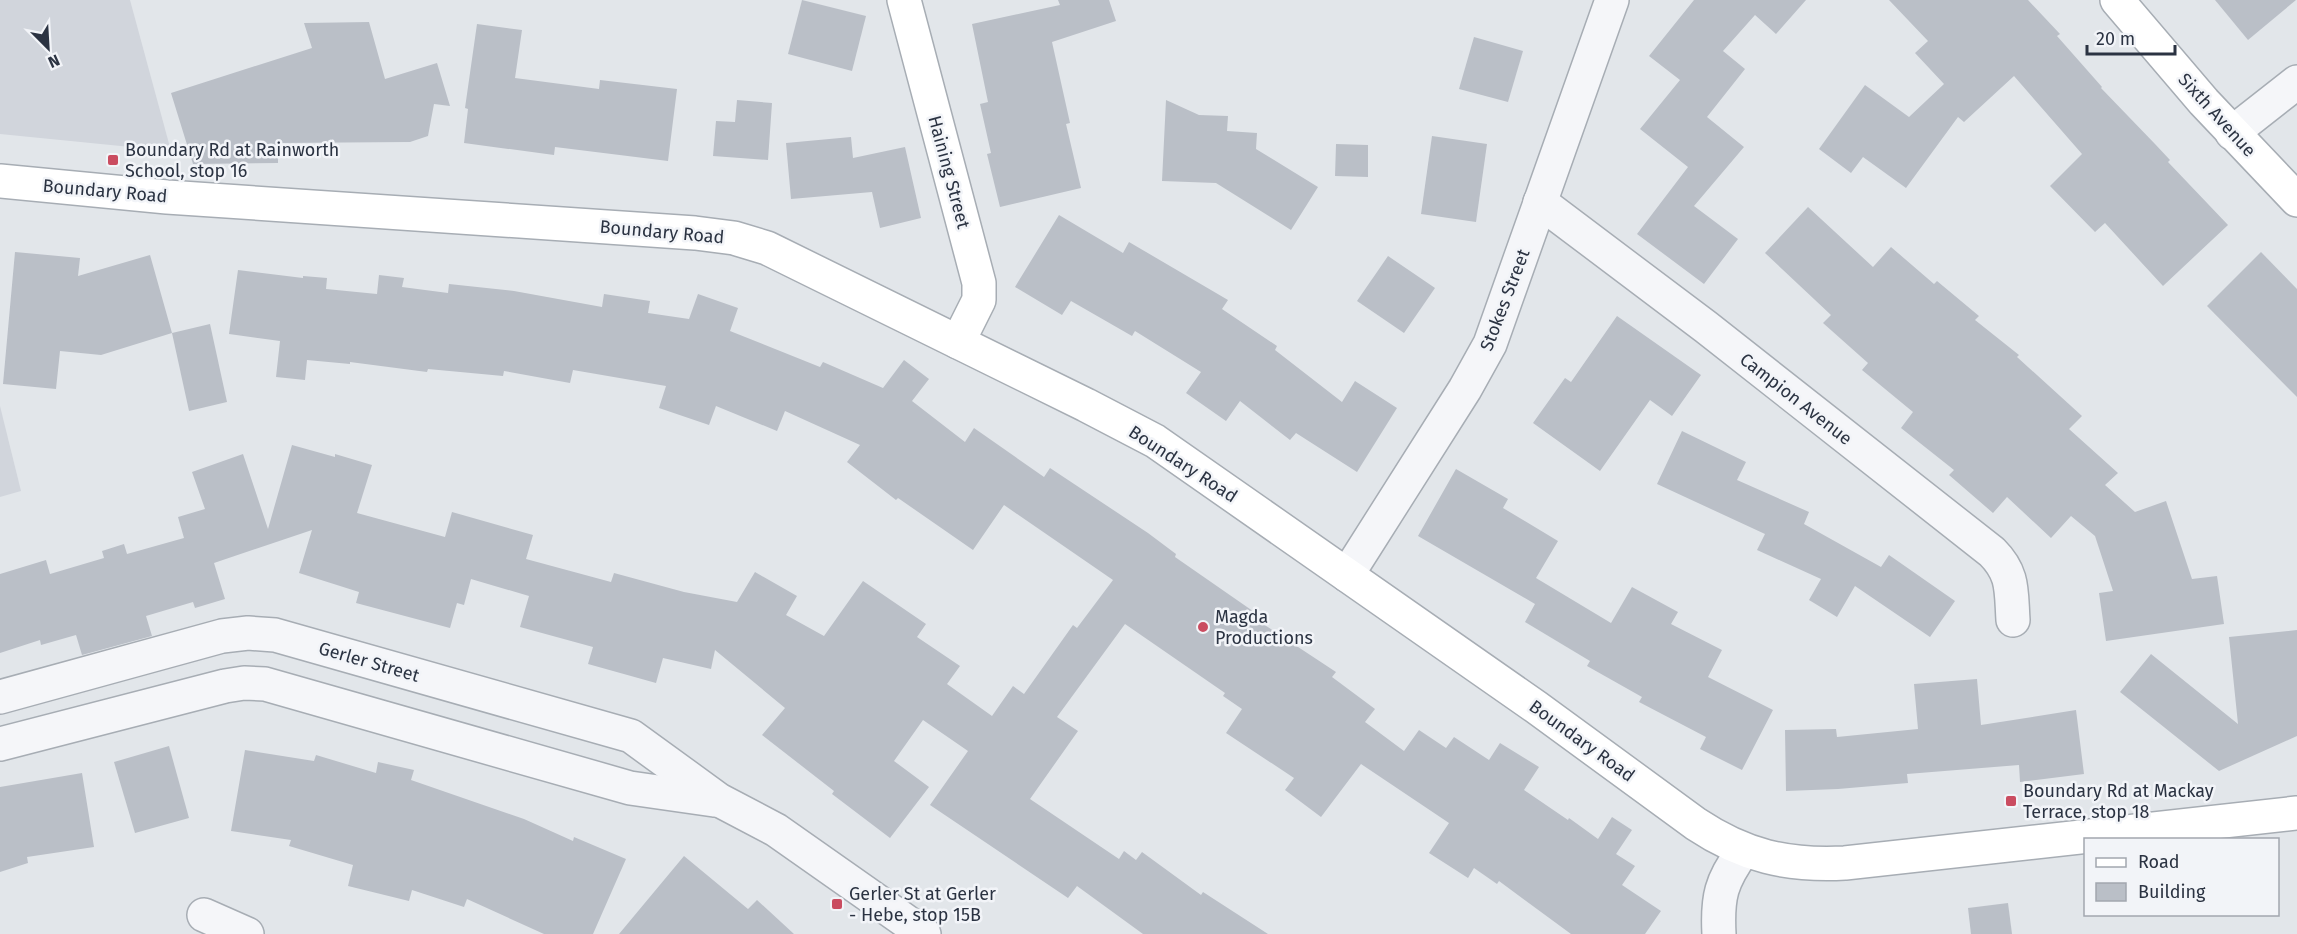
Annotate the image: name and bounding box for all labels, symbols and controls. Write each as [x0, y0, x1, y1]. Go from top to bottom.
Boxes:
north arrow [18, 18, 78, 78]
scale bar [2087, 18, 2176, 56]
text: 20 m [2096, 28, 2135, 50]
text: N [45, 50, 63, 72]
street label: Sixth Avenue [2174, 69, 2260, 161]
street label: Haining Street [923, 113, 975, 231]
place label: Boundary Rd at Rainworth School, stop 16 [125, 139, 339, 182]
marker: Boundary Rd at Rainworth School, stop 16 [106, 153, 120, 167]
street label: Boundary Road [42, 175, 168, 207]
street label: Boundary Road [599, 216, 725, 248]
street label: Stokes Street [1475, 245, 1535, 354]
street label: Campion Avenue [1735, 348, 1857, 450]
street label: Boundary Road [1125, 421, 1241, 507]
place label: Magda Productions [1215, 606, 1313, 649]
marker: Magda Productions [1196, 620, 1210, 634]
street label: Gerler Street [316, 637, 422, 687]
street label: Boundary Road [1525, 695, 1639, 787]
place label: Boundary Rd at Mackay Terrace, stop 18 [2023, 780, 2214, 823]
marker: Boundary Rd at Mackay Terrace, stop 18 [2004, 794, 2018, 808]
legend [2084, 838, 2279, 916]
text: Road [2138, 851, 2180, 873]
text: Building [2138, 881, 2206, 903]
place label: Gerler St at Gerler - Hebe, stop 15B [849, 883, 996, 926]
marker: Gerler St at Gerler - Hebe, stop 15B [830, 897, 844, 911]

